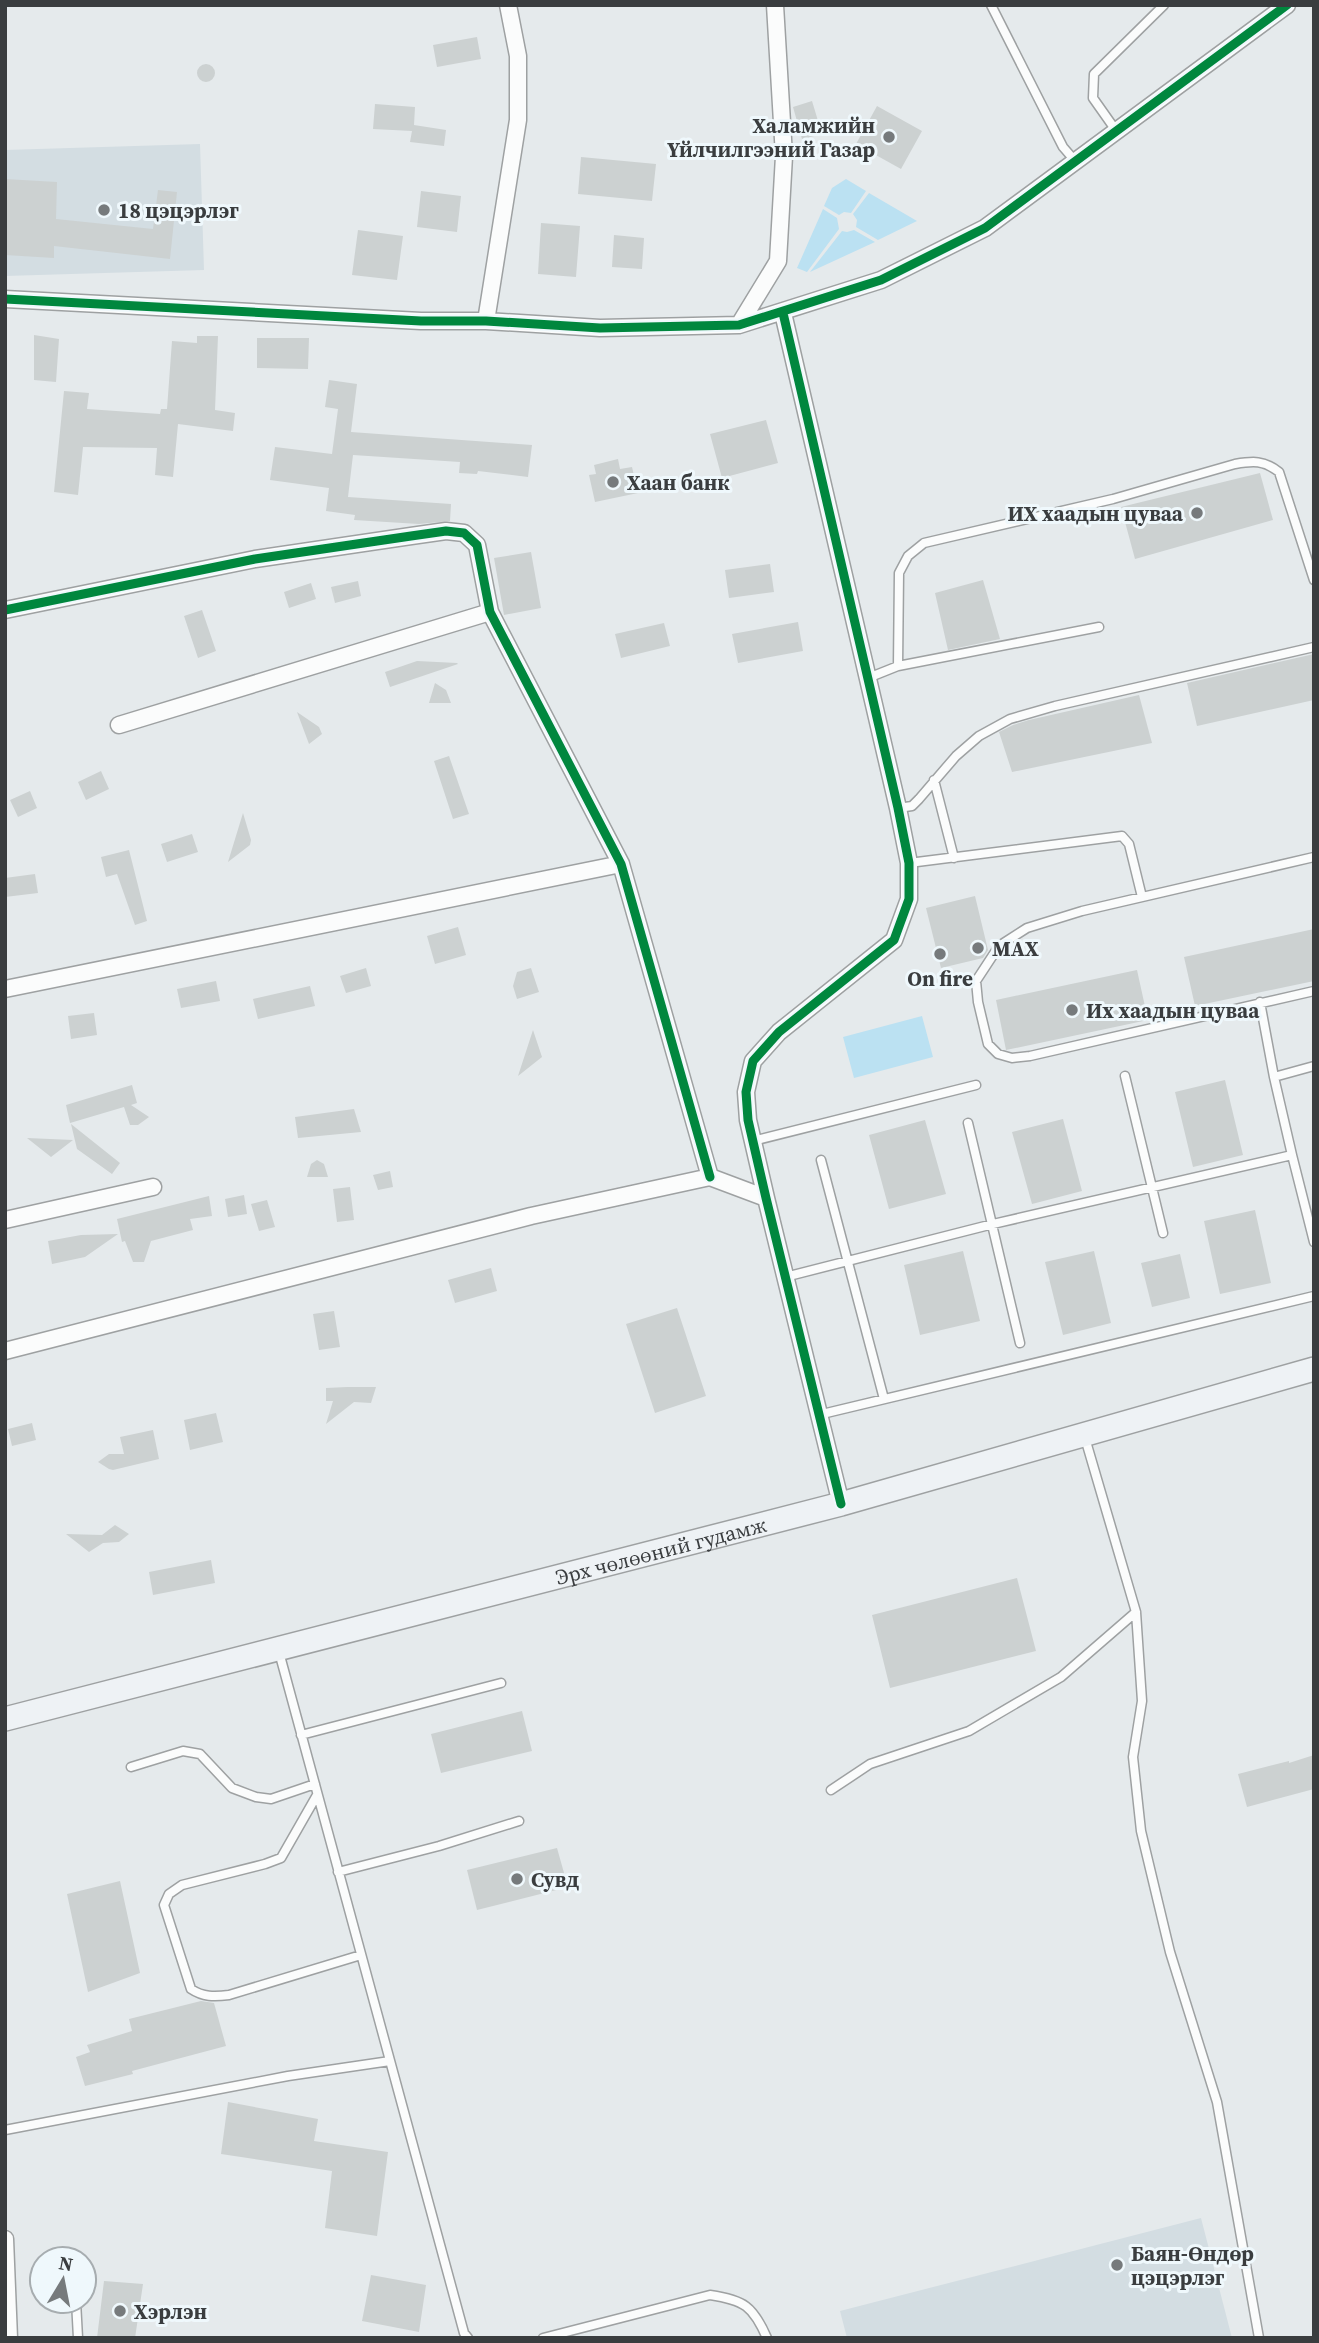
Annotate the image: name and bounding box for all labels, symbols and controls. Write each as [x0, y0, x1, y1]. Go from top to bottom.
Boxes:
place label: Халамжийн Үйлчилгээний Газар [667, 111, 875, 164]
marker: Халамжийн Үйлчилгээний Газар [881, 129, 897, 145]
place label: 18 цэцэрлэг [118, 196, 239, 225]
marker: 18 цэцэрлэг [96, 202, 112, 218]
place label: Хаан банк [627, 468, 730, 497]
marker: Хаан банк [605, 474, 621, 490]
place label: ИХ хаадын цуваа [1007, 499, 1184, 528]
marker: ИХ хаадын цуваа [1189, 505, 1205, 521]
place label: МАХ [992, 934, 1039, 963]
marker: МАХ [970, 940, 986, 956]
marker: On fire [932, 946, 948, 962]
place label: On fire [907, 964, 973, 993]
place label: Их хаадын цуваа [1086, 996, 1260, 1025]
marker: Их хаадын цуваа [1064, 1002, 1080, 1018]
street label: Эрх чөлөөний гудамж [552, 1509, 769, 1591]
place label: Сувд [531, 1865, 579, 1894]
marker: Сувд [509, 1871, 525, 1887]
place label: Баян-Өндөр цэцэрлэг [1131, 2239, 1254, 2292]
north arrow [28, 2245, 98, 2315]
text: N [57, 2249, 75, 2277]
marker: Баян-Өндөр цэцэрлэг [1109, 2257, 1125, 2273]
place label: Хэрлэн [134, 2297, 207, 2326]
marker: Хэрлэн [112, 2303, 128, 2319]

